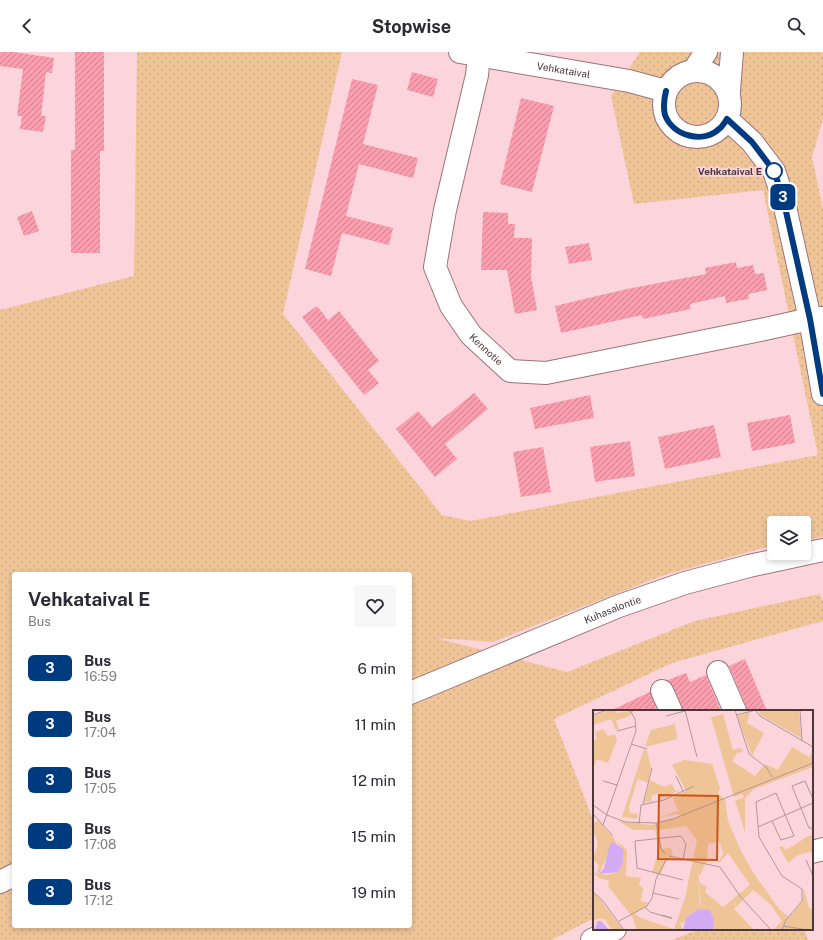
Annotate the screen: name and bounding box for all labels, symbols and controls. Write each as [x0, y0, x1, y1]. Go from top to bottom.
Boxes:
icon: back [16, 15, 38, 37]
icon: search [785, 15, 807, 37]
text: Stopwise [372, 16, 451, 37]
street label: Vehkataival [536, 59, 591, 80]
marker: Vehkataival E [765, 162, 783, 180]
place label: Vehkataival E [698, 165, 762, 177]
line badge: 3 [770, 184, 796, 210]
text: 3 [778, 189, 788, 205]
street label: Kennotie [467, 331, 506, 368]
map controls [767, 516, 811, 560]
button: layers [767, 516, 811, 560]
button: heart [354, 585, 396, 627]
text: Vehkataival E [28, 588, 150, 610]
street label: Kuhasalontie [582, 593, 643, 626]
text: Bus [28, 614, 51, 629]
text: Bus [84, 652, 111, 669]
text: 3 [45, 660, 55, 676]
text: 6 min [358, 660, 396, 677]
text: 16:59 [84, 669, 117, 684]
text: Bus [84, 708, 111, 725]
inset map [593, 710, 813, 930]
text: 3 [45, 716, 55, 732]
text: 11 min [355, 716, 396, 733]
text: 17:04 [84, 725, 116, 740]
text: Bus [84, 764, 111, 781]
text: 3 [45, 772, 55, 788]
text: 12 min [352, 772, 396, 789]
text: 17:05 [84, 781, 116, 796]
text: Bus [84, 820, 111, 837]
text: 3 [45, 828, 55, 844]
text: 15 min [351, 828, 396, 845]
text: 17:08 [84, 837, 116, 852]
text: Bus [84, 876, 111, 893]
text: 3 [45, 884, 55, 900]
text: 19 min [351, 884, 396, 901]
text: 17:12 [84, 893, 113, 908]

